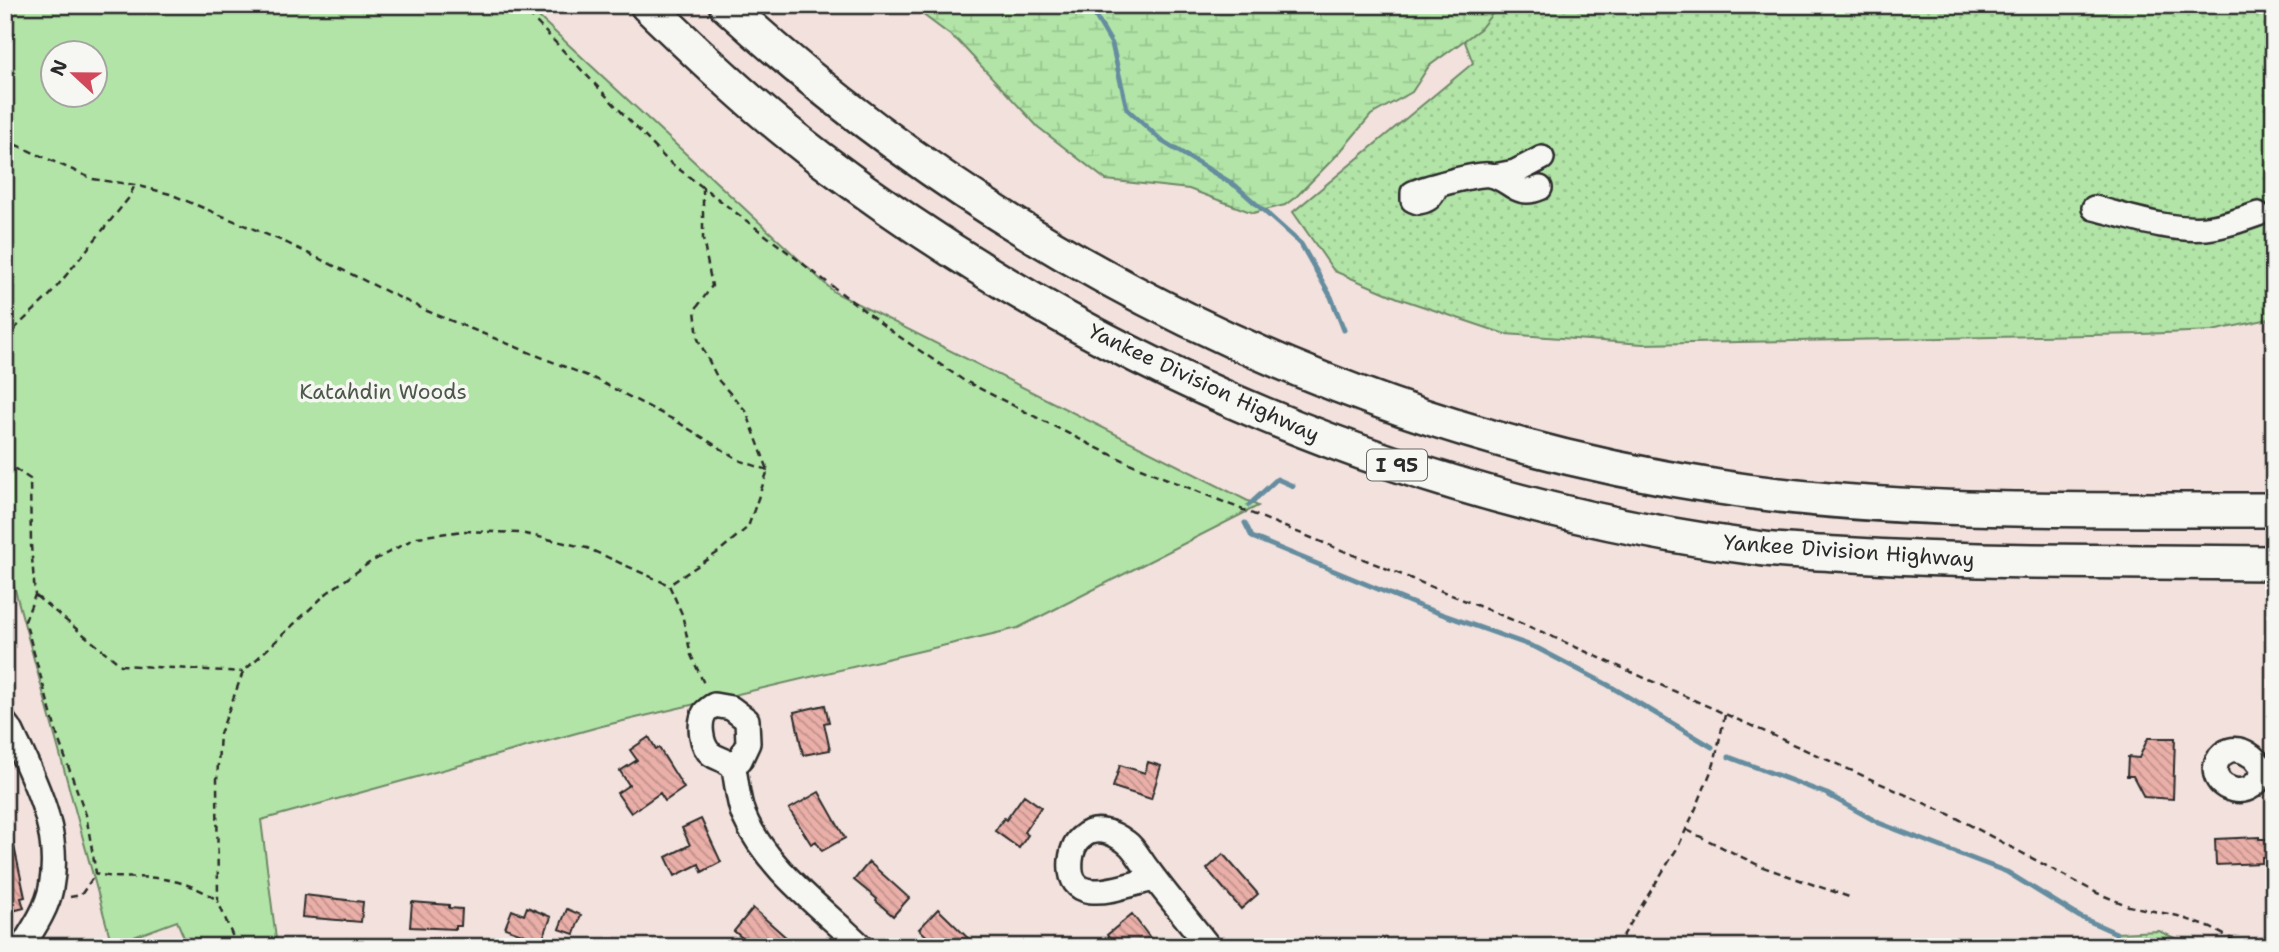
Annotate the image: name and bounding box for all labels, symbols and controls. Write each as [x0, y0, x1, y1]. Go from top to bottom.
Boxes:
north arrow [38, 38, 108, 108]
text: N [44, 56, 73, 79]
street label: Yankee Division Highway [1084, 317, 1324, 449]
park label: Katahdin Woods [299, 378, 467, 406]
road number: I 95 [1367, 450, 1427, 480]
street label: Yankee Division Highway [1722, 528, 1976, 574]

